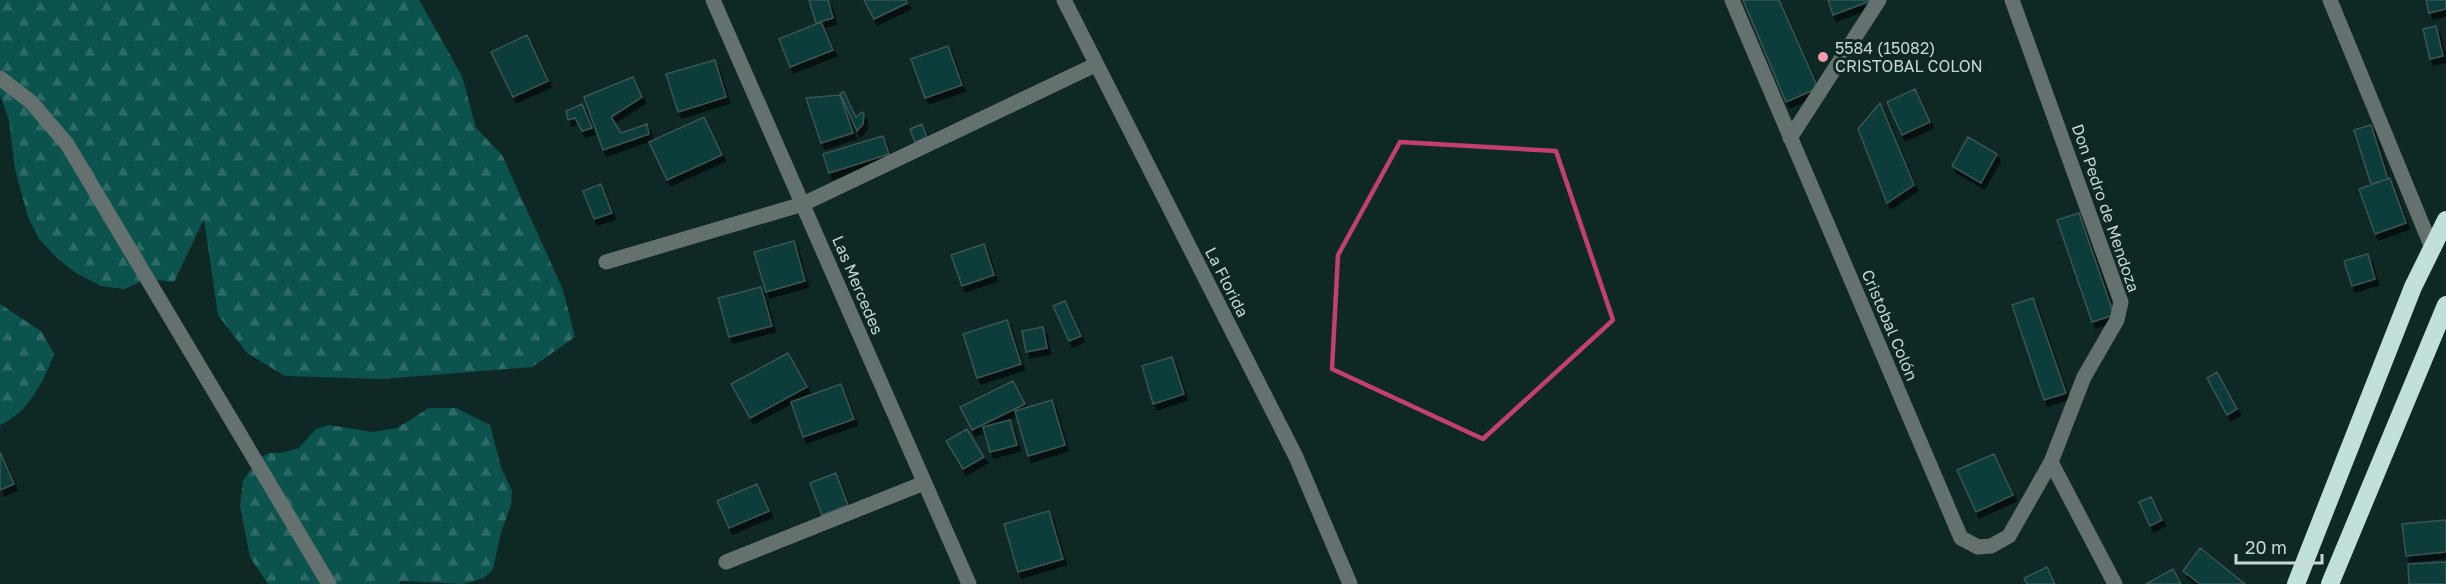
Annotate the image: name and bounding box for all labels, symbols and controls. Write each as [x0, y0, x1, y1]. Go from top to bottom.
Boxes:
place label: 5584 (15082) CRISTOBAL COLON [1835, 38, 1983, 76]
marker: 5584 (15082) CRISTOBAL COLON [1816, 50, 1830, 64]
street label: Don Pedro de Mendoza [2068, 121, 2144, 295]
street label: Las Mercedes [828, 233, 888, 337]
street label: La Florida [1201, 244, 1253, 320]
street label: Cristobal Colón [1858, 266, 1922, 384]
scale bar [2236, 527, 2322, 565]
text: 20 m [2245, 536, 2287, 558]

